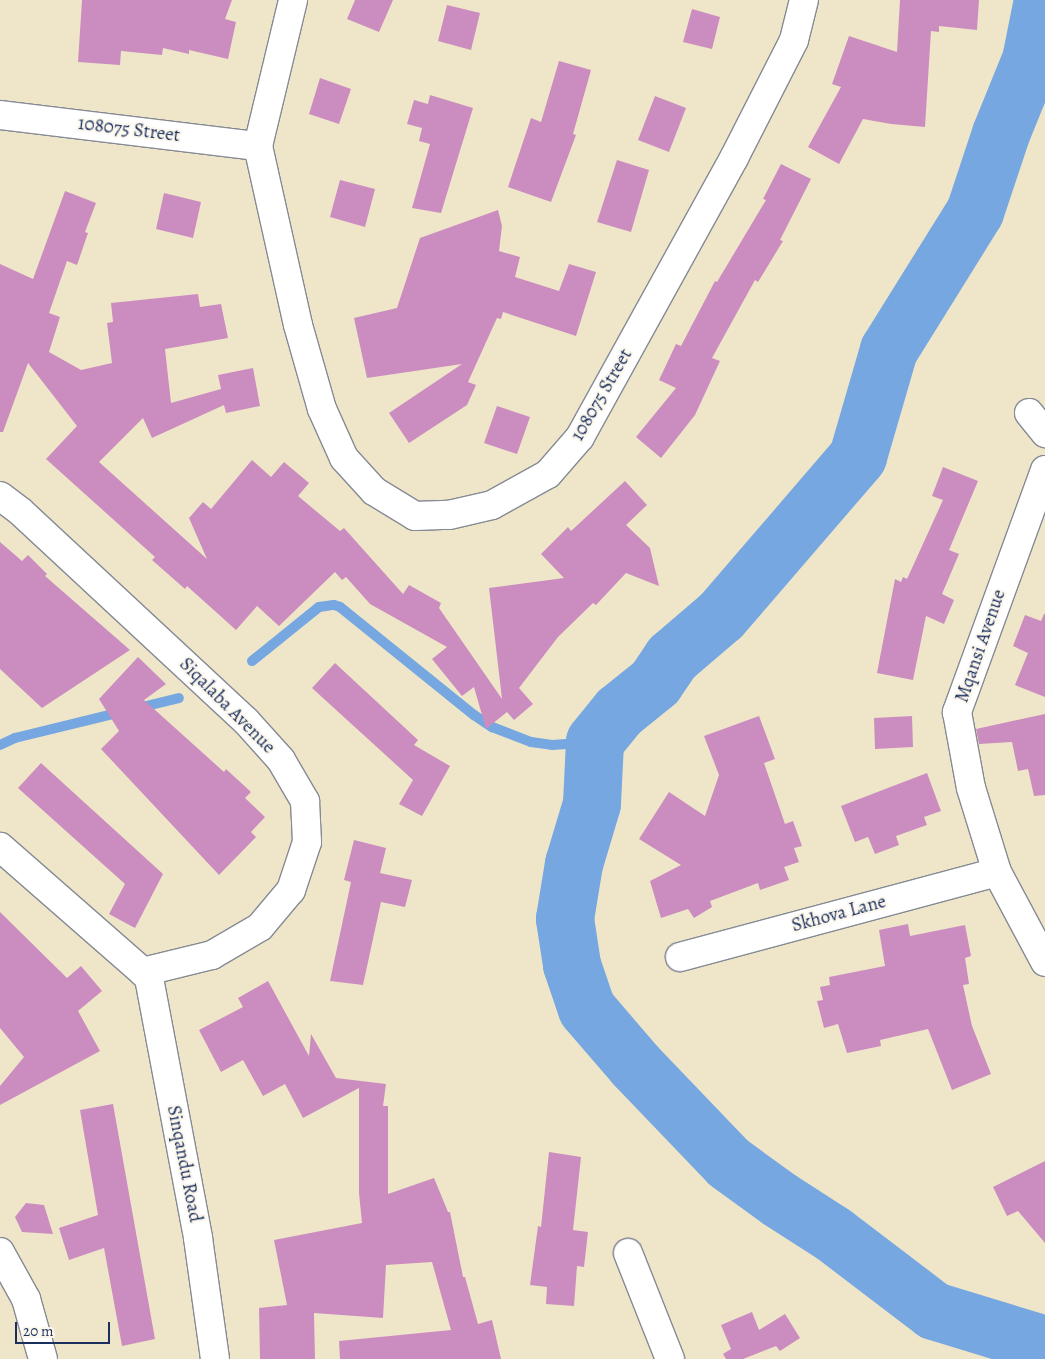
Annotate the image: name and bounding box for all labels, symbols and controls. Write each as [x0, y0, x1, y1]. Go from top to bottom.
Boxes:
street label: 108075 Street [77, 112, 181, 148]
street label: 108075 Street [566, 345, 638, 445]
street label: Mqansi Avenue [951, 586, 1011, 706]
street label: Siqalaba Avenue [174, 653, 280, 759]
street label: Skhova Lane [789, 890, 889, 938]
street label: Sinqandu Road [162, 1104, 206, 1224]
scale bar [18, 1312, 112, 1344]
text: 20 m [23, 1321, 54, 1341]

